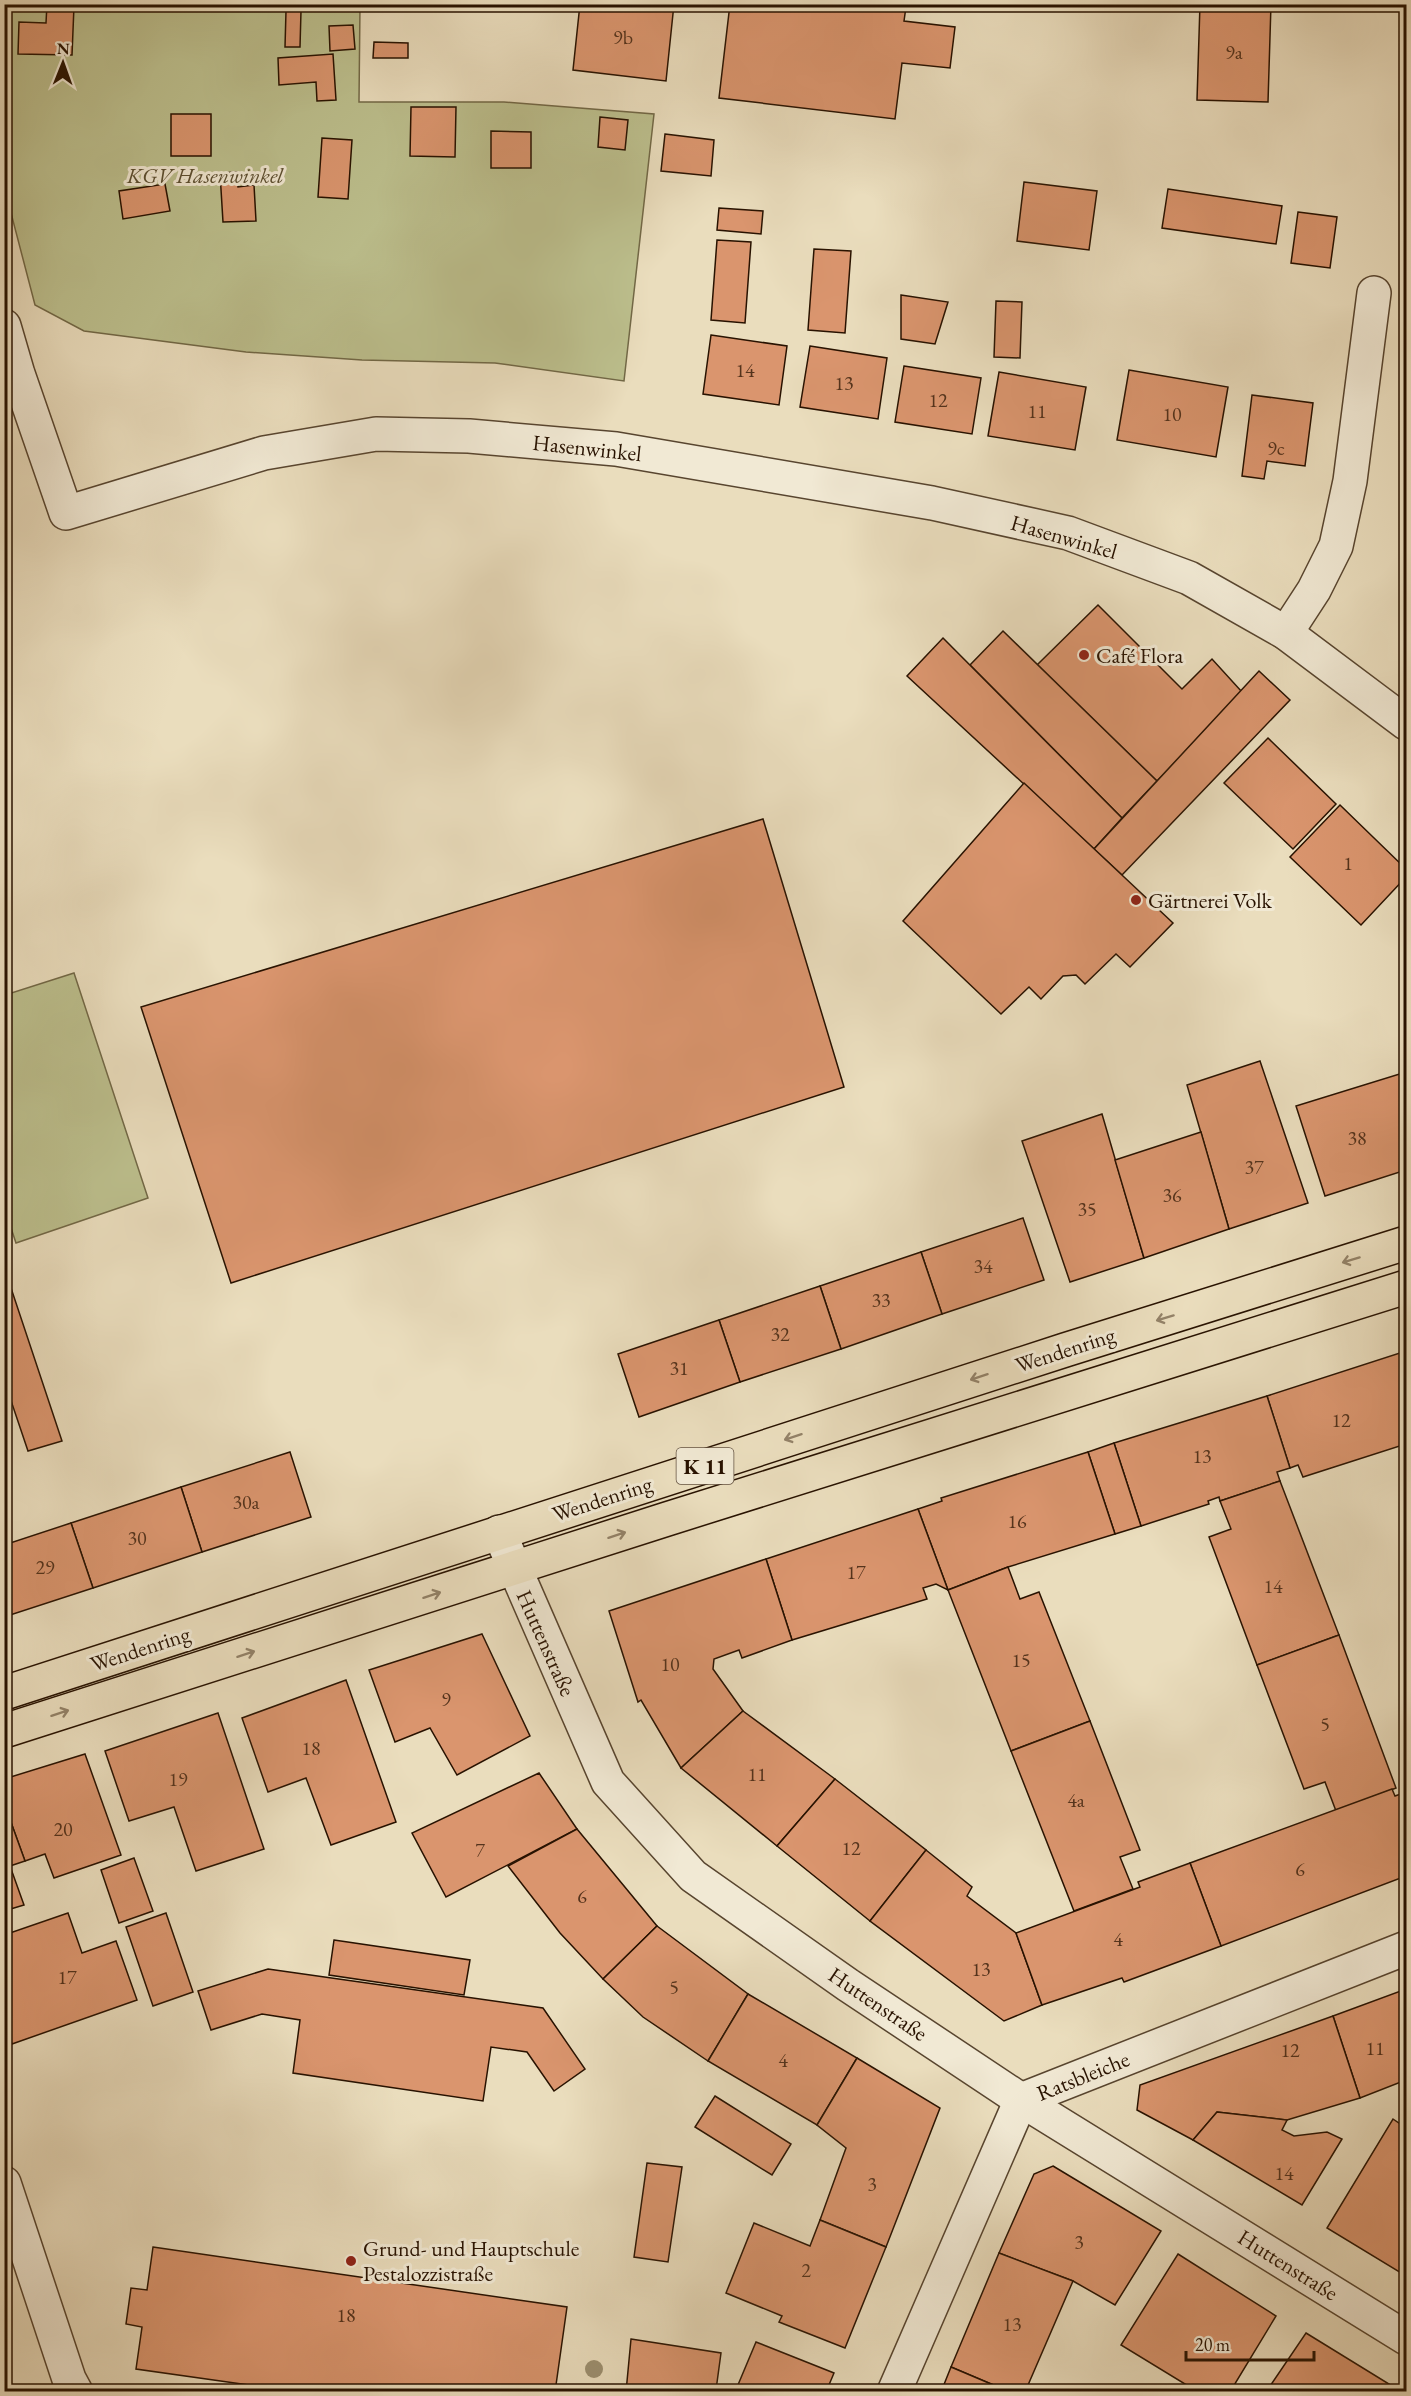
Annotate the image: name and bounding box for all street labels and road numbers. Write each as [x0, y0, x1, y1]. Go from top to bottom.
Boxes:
street label: Hasenwinkel [531, 428, 643, 468]
street label: Hasenwinkel [1007, 508, 1121, 566]
street label: Wendenring [1011, 1320, 1119, 1380]
road number: K 11 [676, 1448, 734, 1484]
street label: Wendenring [548, 1469, 656, 1529]
street label: Huttenstraße [510, 1585, 582, 1701]
street label: Wendenring [86, 1619, 194, 1679]
street label: Huttenstraße [823, 1960, 933, 2048]
street label: Ratsbleiche [1032, 2044, 1134, 2108]
street label: Huttenstraße [1232, 2223, 1344, 2308]

